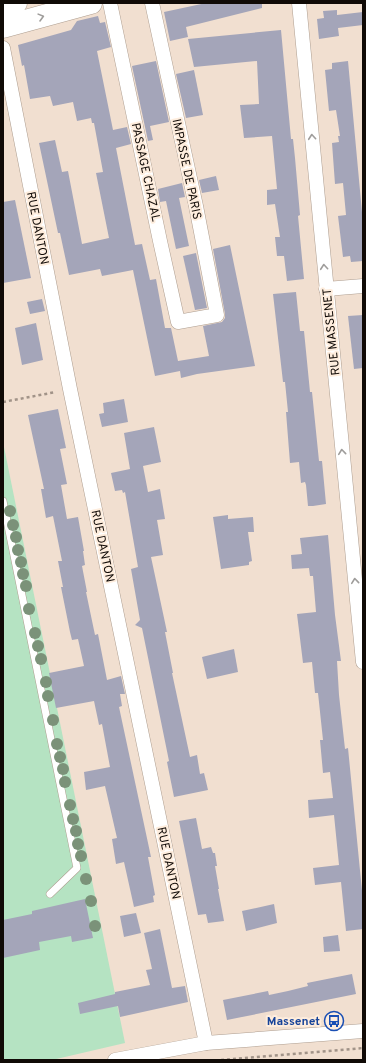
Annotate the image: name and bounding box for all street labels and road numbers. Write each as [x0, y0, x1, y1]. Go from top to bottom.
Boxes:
street label: IMPASSE DE PARIS [168, 117, 205, 221]
street label: PASSAGE CHAZAL [127, 121, 163, 223]
street label: RUE DANTON [22, 190, 52, 266]
street label: RUE MASSENET [319, 288, 345, 376]
street label: RUE DANTON [87, 508, 118, 584]
street label: RUE DANTON [153, 825, 184, 901]

